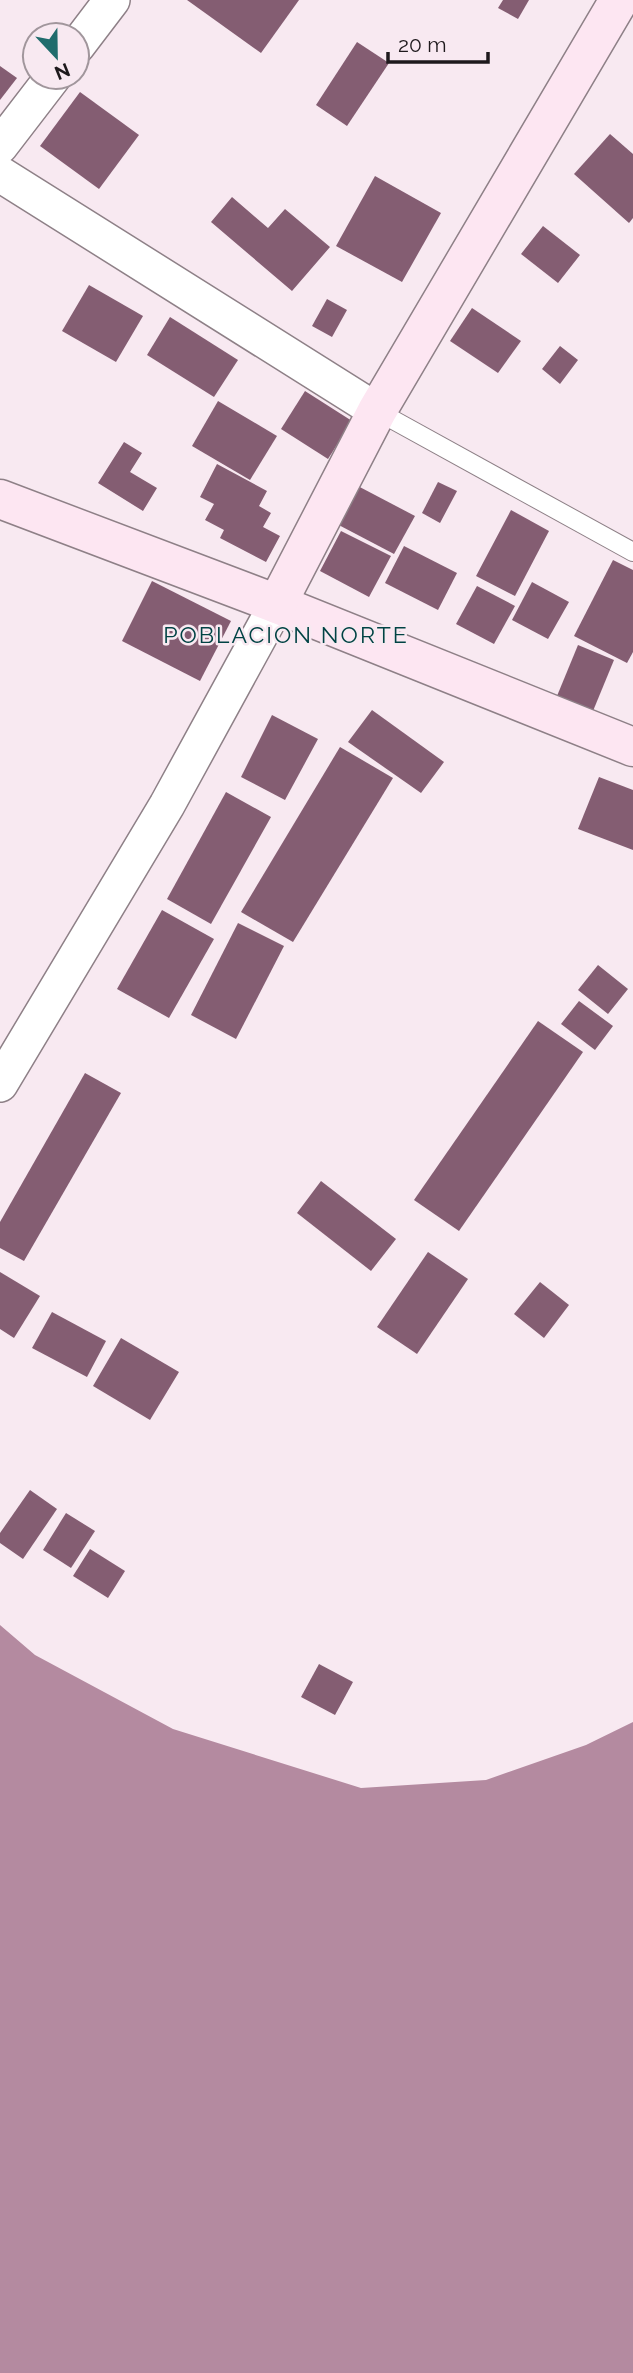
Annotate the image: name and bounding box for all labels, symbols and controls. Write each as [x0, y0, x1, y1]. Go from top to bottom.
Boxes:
north arrow [21, 21, 91, 91]
scale bar [388, 21, 488, 65]
text: 20 m [398, 32, 446, 57]
text: N [52, 59, 73, 85]
district label: POBLACION NORTE [163, 621, 409, 648]

